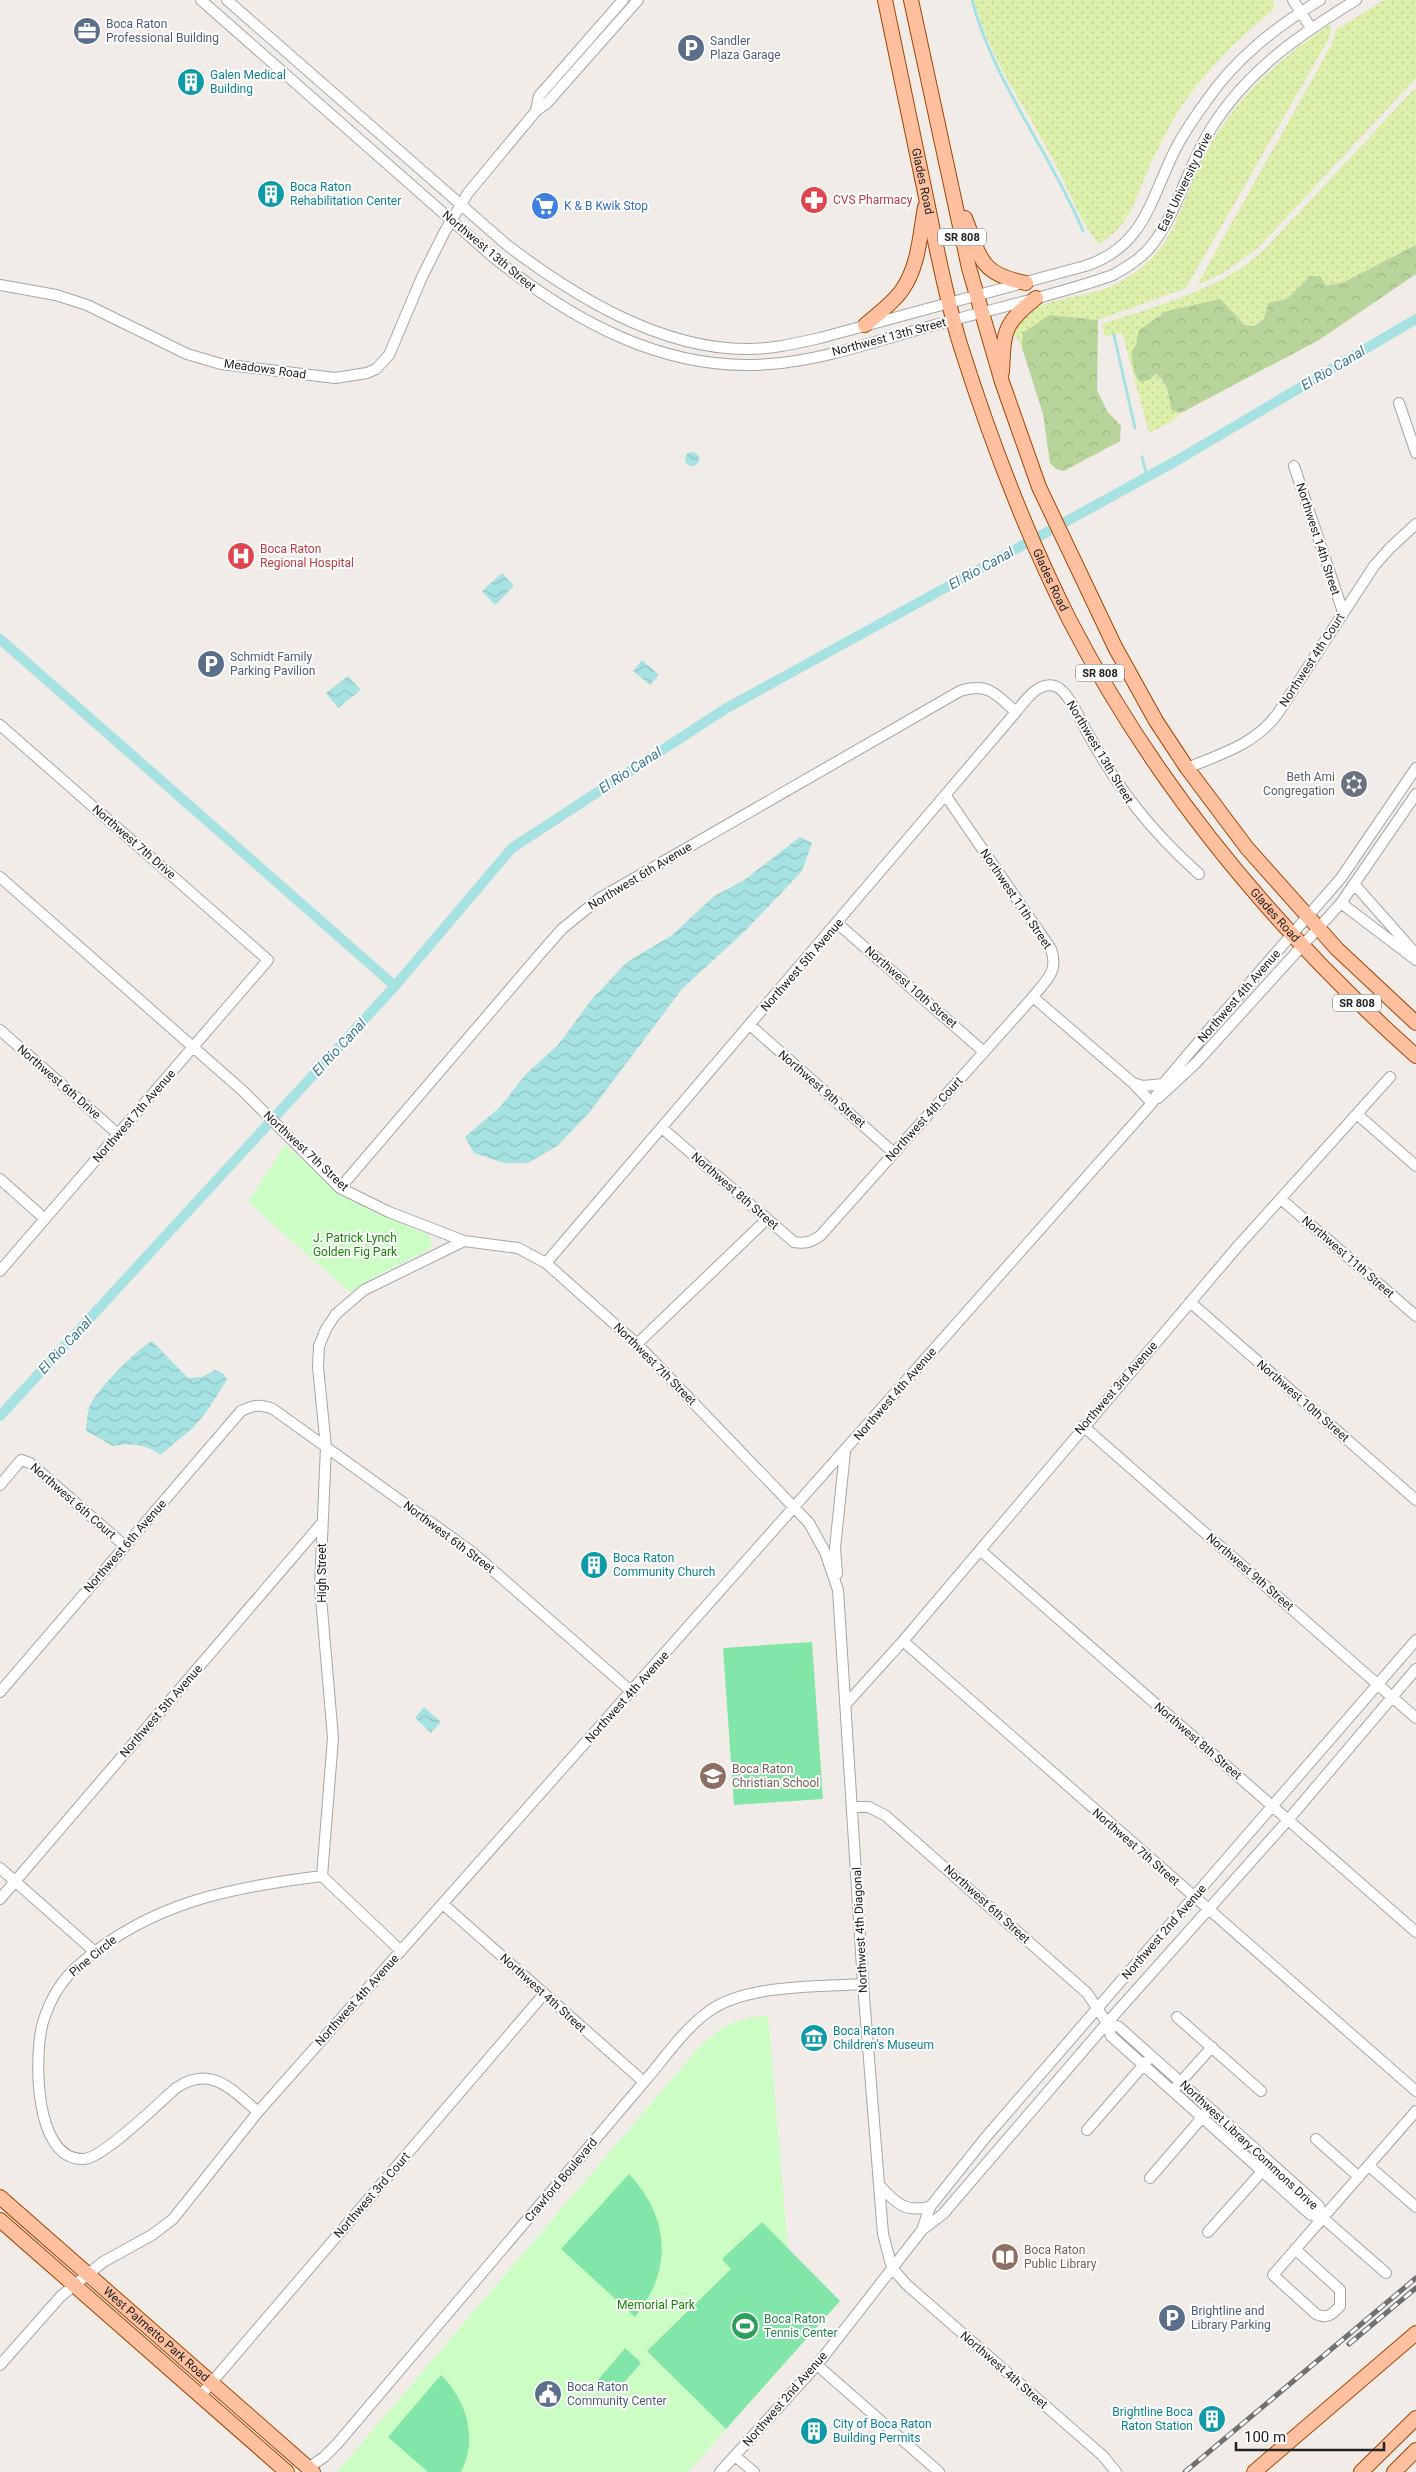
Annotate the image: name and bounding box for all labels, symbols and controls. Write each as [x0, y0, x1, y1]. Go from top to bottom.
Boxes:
office icon: Boca Raton Professional Building [72, 16, 102, 46]
place label: Boca Raton Professional Building [106, 17, 219, 45]
parking icon: Sandler Plaza Garage [676, 33, 706, 63]
place label: Sandler Plaza Garage [710, 34, 781, 62]
building icon: Galen Medical Building [176, 67, 206, 97]
place label: Galen Medical Building [210, 68, 286, 96]
street label: East University Drive [1155, 130, 1215, 234]
street label: Glades Road [909, 147, 936, 216]
building icon: Boca Raton Rehabilitation Center [256, 179, 286, 209]
place label: Boca Raton Rehabilitation Center [290, 180, 401, 208]
pharmacy icon: CVS Pharmacy [799, 185, 829, 215]
supermarket icon: K & B Kwik Stop [530, 191, 560, 221]
place label: CVS Pharmacy [833, 193, 913, 207]
place label: K & B Kwik Stop [564, 199, 648, 213]
street label: Northwest 13th Street [440, 208, 539, 294]
road number: SR 808 [938, 228, 986, 246]
street label: Northwest 13th Street [830, 315, 948, 359]
water label: El Rio Canal [1298, 342, 1368, 393]
street label: Meadows Road [223, 356, 307, 382]
street label: Northwest 14th Street [1293, 481, 1343, 597]
hospital icon: Boca Raton Regional Hospital [226, 541, 256, 571]
place label: Boca Raton Regional Hospital [260, 542, 354, 570]
water label: El Rio Canal [946, 543, 1017, 592]
street label: Glades Road [1030, 546, 1071, 614]
street label: Northwest 4th Court [1277, 611, 1347, 709]
parking icon: Schmidt Family Parking Pavilion [196, 649, 226, 679]
place label: Schmidt Family Parking Pavilion [230, 650, 315, 678]
road number: SR 808 [1076, 664, 1124, 681]
street label: Northwest 13th Street [1064, 698, 1136, 806]
water label: El Rio Canal [596, 743, 665, 796]
synagogue icon: Beth Ami Congregation [1339, 769, 1369, 799]
place label: Beth Ami Congregation [1263, 770, 1335, 798]
street label: Northwest 7th Drive [89, 802, 179, 882]
street label: Northwest 6th Avenue [586, 840, 694, 912]
street label: Northwest 11th Street [977, 846, 1055, 952]
street label: Glades Road [1247, 885, 1303, 945]
street label: Northwest 5th Avenue [758, 916, 846, 1014]
street label: Northwest 10th Street [862, 943, 960, 1031]
street label: Northwest 4th Avenue [1195, 947, 1283, 1045]
road number: SR 808 [1333, 994, 1381, 1011]
water label: El Rio Canal [309, 1015, 370, 1079]
street label: Northwest 6th Drive [14, 1042, 104, 1122]
street label: Northwest 9th Street [776, 1047, 868, 1131]
street label: Northwest 7th Avenue [90, 1067, 178, 1165]
street label: Northwest 4th Court [882, 1074, 966, 1164]
street label: Northwest 7th Street [261, 1108, 351, 1194]
street label: Northwest 8th Street [689, 1149, 781, 1233]
street label: Northwest 11th Street [1299, 1213, 1397, 1301]
park label: J. Patrick Lynch Golden Fig Park [313, 1231, 398, 1259]
water label: El Rio Canal [35, 1313, 96, 1377]
street label: Northwest 7th Street [611, 1320, 699, 1408]
street label: Northwest 3rd Avenue [1072, 1339, 1160, 1437]
street label: Northwest 4th Avenue [851, 1345, 939, 1443]
street label: Northwest 10th Street [1254, 1357, 1352, 1445]
street label: Northwest 6th Court [27, 1460, 119, 1542]
street label: Northwest 6th Avenue [81, 1497, 169, 1595]
street label: Northwest 6th Street [401, 1498, 497, 1576]
street label: Northwest 9th Street [1204, 1530, 1296, 1614]
street label: High Street [315, 1543, 329, 1603]
building icon: Boca Raton Community Church [579, 1550, 609, 1580]
place label: Boca Raton Community Church [613, 1551, 715, 1579]
street label: Northwest 4th Avenue [582, 1648, 672, 1746]
street label: Northwest 5th Avenue [117, 1662, 205, 1760]
street label: Northwest 8th Street [1152, 1699, 1244, 1783]
school or university icon: Boca Raton Christian School [698, 1761, 728, 1791]
place label: Boca Raton Christian School [732, 1762, 819, 1790]
street label: Northwest 7th Street [1090, 1805, 1182, 1889]
street label: Northwest 6th Street [941, 1862, 1033, 1946]
street label: Northwest 4th Diagonal [850, 1867, 870, 1993]
street label: Northwest 2nd Avenue [1119, 1882, 1209, 1982]
street label: Pine Circle [67, 1933, 119, 1979]
street label: Northwest 4th Avenue [312, 1951, 402, 2049]
street label: Northwest 4th Street [497, 1951, 589, 2035]
museum icon: Boca Raton Children's Museum [799, 2023, 829, 2053]
place label: Boca Raton Children's Museum [833, 2024, 934, 2052]
street label: Northwest Library Commons Drive [1177, 2077, 1321, 2213]
street label: Crawford Boulevard [522, 2135, 600, 2225]
street label: Northwest 3rd Court [331, 2149, 413, 2241]
library icon: Boca Raton Public Library [990, 2242, 1020, 2272]
place label: Boca Raton Public Library [1024, 2243, 1097, 2271]
street label: West Palmetto Park Road [100, 2284, 212, 2384]
park label: Memorial Park [617, 2298, 696, 2312]
parking icon: Brightline and Library Parking [1157, 2303, 1187, 2333]
place label: Brightline and Library Parking [1191, 2304, 1271, 2332]
sports icon: Boca Raton Tennis Center [730, 2311, 760, 2341]
place label: Boca Raton Tennis Center [764, 2312, 837, 2340]
street label: Northwest 4th Street [958, 2328, 1050, 2412]
street label: Northwest 2nd Avenue [740, 2349, 830, 2449]
public building icon: Boca Raton Community Center [533, 2379, 563, 2409]
place label: Boca Raton Community Center [567, 2380, 667, 2408]
building icon: Brightline Boca Raton Station [1197, 2404, 1227, 2434]
place label: Brightline Boca Raton Station [1112, 2405, 1193, 2433]
building icon: City of Boca Raton Building Permits [799, 2416, 829, 2446]
place label: City of Boca Raton Building Permits [833, 2417, 932, 2445]
scale bar [1236, 2420, 1384, 2452]
text: 100 m [1244, 2428, 1286, 2446]

